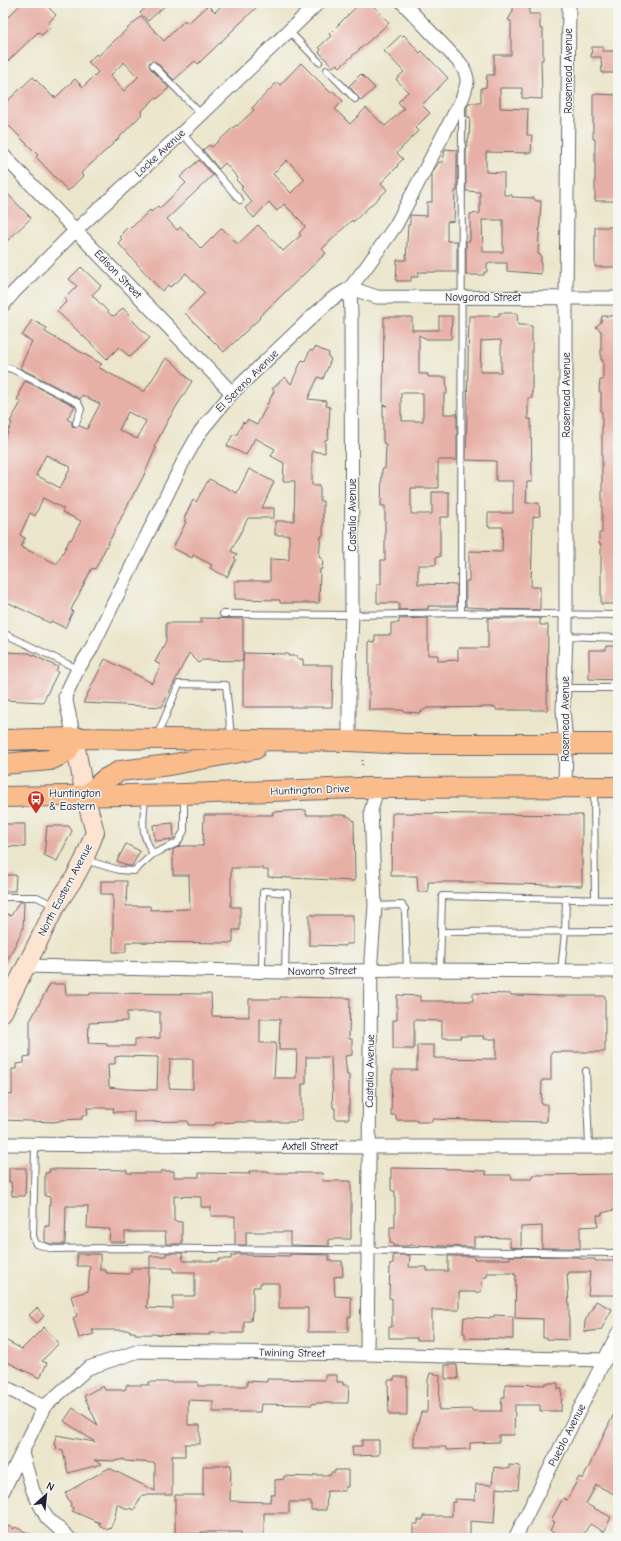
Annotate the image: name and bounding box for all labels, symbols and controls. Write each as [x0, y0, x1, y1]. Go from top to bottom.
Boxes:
street label: Rosemead Avenue [562, 28, 575, 114]
street label: Locke Avenue [132, 126, 188, 180]
street label: Edison Street [92, 247, 145, 302]
street label: Novgorod Street [445, 291, 522, 304]
street label: El Sereno Avenue [213, 347, 281, 415]
street label: Rosemead Avenue [560, 352, 573, 438]
street label: Castalia Avenue [346, 478, 359, 552]
street label: Rosemead Avenue [559, 676, 572, 762]
street label: Huntington Drive [270, 782, 350, 798]
place label: Huntington & Eastern [49, 787, 101, 813]
bus stop icon: Huntington & Eastern [26, 789, 46, 814]
street label: North Eastern Avenue [35, 841, 95, 939]
street label: Navarro Street [288, 964, 357, 978]
street label: Castalia Avenue [363, 1034, 377, 1108]
street label: Axtell Street [282, 1140, 339, 1153]
street label: Twining Street [259, 1346, 326, 1360]
street label: Pueblo Avenue [546, 1401, 589, 1469]
north arrow [26, 1475, 66, 1515]
text: N [44, 1479, 56, 1494]

